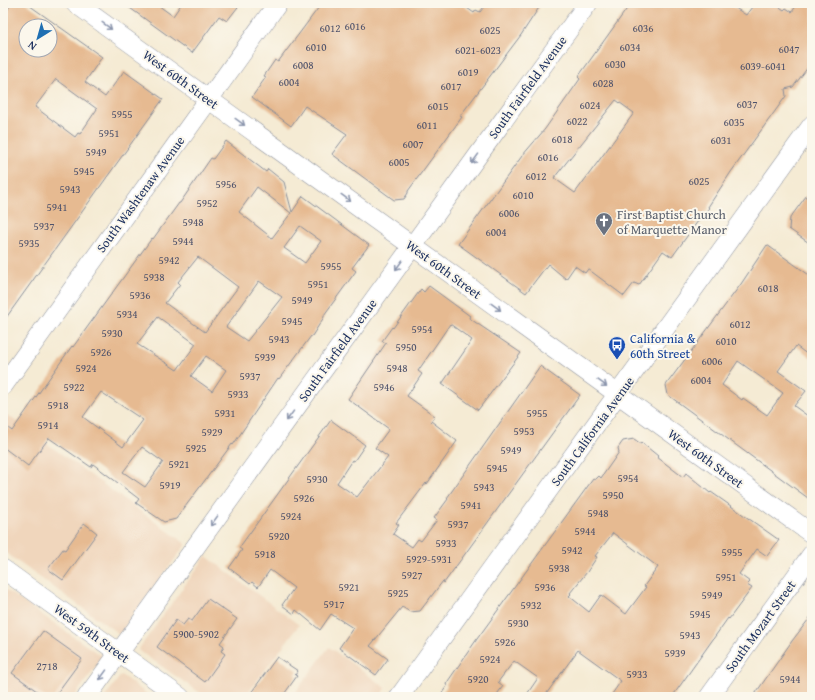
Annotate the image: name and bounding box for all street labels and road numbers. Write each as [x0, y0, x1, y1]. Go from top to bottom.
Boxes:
street label: South Fairfield Avenue [484, 32, 571, 143]
street label: West 60th Street [139, 45, 223, 114]
street label: South Washtenaw Avenue [92, 132, 189, 256]
street label: West 60th Street [402, 235, 486, 304]
street label: South Fairfield Avenue [294, 295, 381, 406]
street label: South California Avenue [546, 373, 639, 490]
street label: West 60th Street [664, 424, 748, 493]
street label: South Mozart Street [721, 576, 801, 676]
street label: West 59th Street [50, 599, 134, 668]

